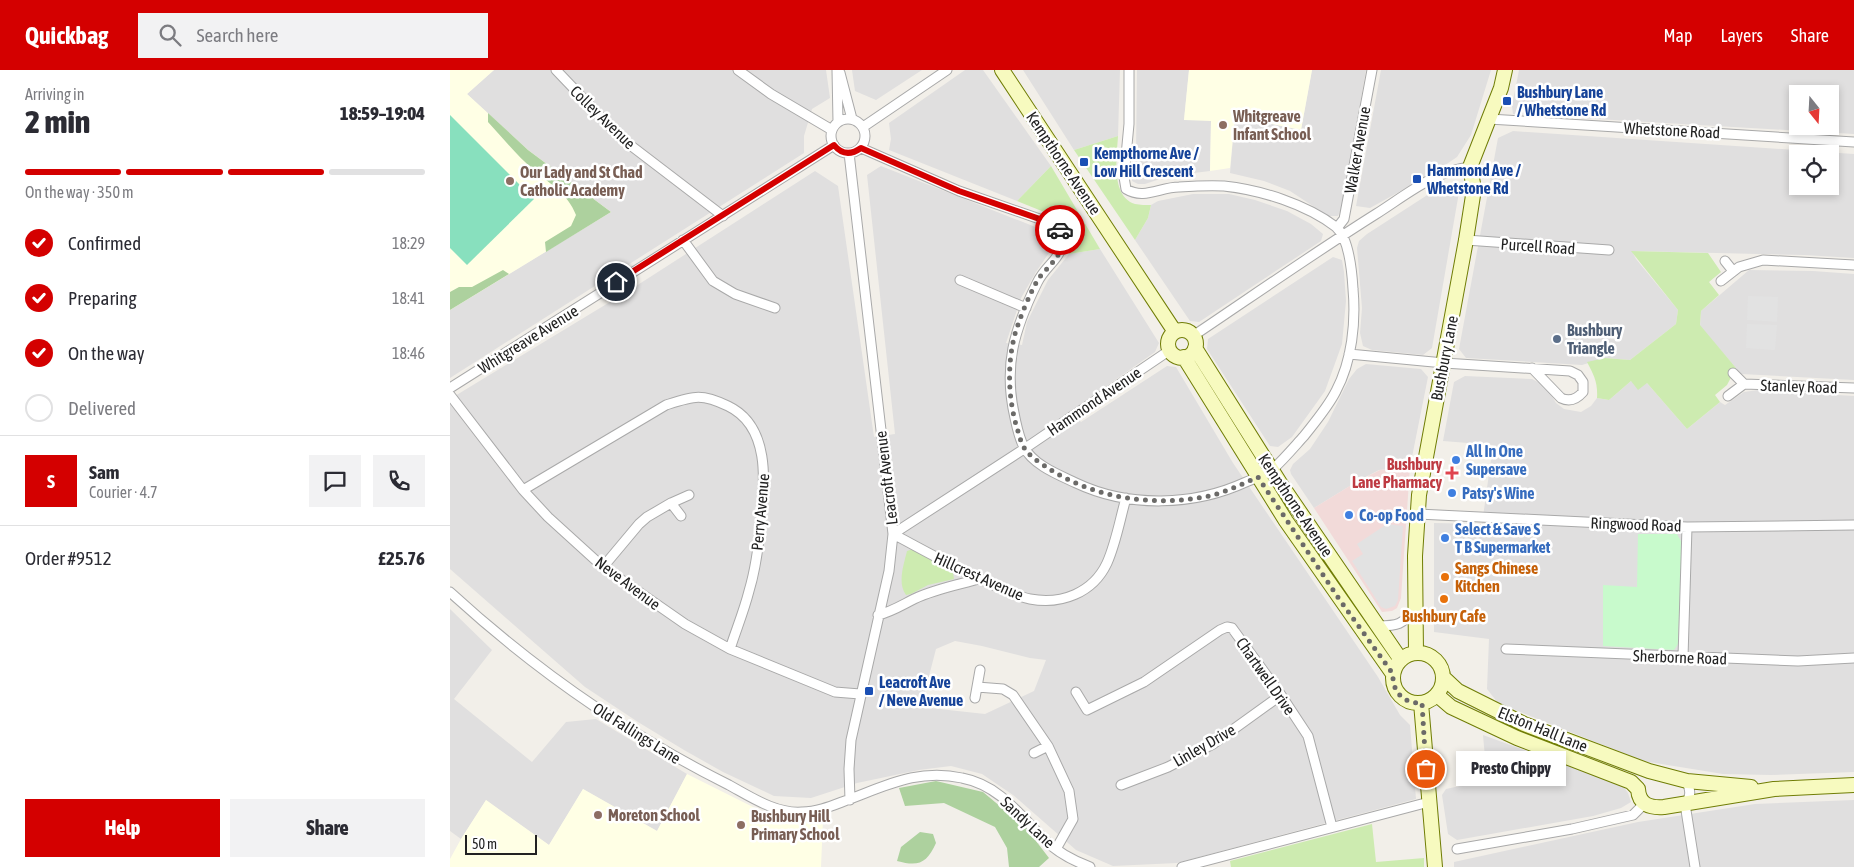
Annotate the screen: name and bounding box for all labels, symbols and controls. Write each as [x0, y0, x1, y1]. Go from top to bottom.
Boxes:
search box [138, 13, 488, 58]
icon: search [156, 21, 184, 49]
text: Quickbag [25, 22, 108, 49]
text: Search here [196, 24, 278, 46]
text: Map [1663, 25, 1692, 46]
text: Layers [1720, 25, 1763, 46]
text: Share [1791, 25, 1829, 46]
street label: Colley Avenue [566, 82, 639, 153]
place label: Bushbury Lane / Whetstone Rd [1517, 83, 1607, 119]
text: Arriving in [25, 85, 85, 103]
north arrow [1789, 85, 1839, 135]
map controls [1789, 85, 1839, 195]
marker: Bushbury Lane / Whetstone Rd [1501, 95, 1513, 107]
text: 18:59–19:04 [340, 102, 425, 124]
text: 2 min [25, 103, 90, 140]
street label: Walker Avenue [1340, 105, 1374, 195]
place label: Whitgreave Infant School [1232, 107, 1312, 143]
street label: Kempthorne Avenue [1022, 108, 1105, 218]
street label: Whetstone Road [1623, 118, 1721, 142]
marker: Whitgreave Infant School [1217, 119, 1229, 131]
place label: Kempthorne Ave / Low Hill Crescent [1094, 144, 1199, 180]
button: locate [1789, 145, 1839, 195]
marker: Kempthorne Ave / Low Hill Crescent [1078, 156, 1090, 168]
place label: Hammond Ave / Whetstone Rd [1426, 161, 1522, 197]
place label: Our Lady and St Chad Catholic Academy [520, 163, 643, 199]
marker: Hammond Ave / Whetstone Rd [1411, 173, 1423, 185]
marker: Our Lady and St Chad Catholic Academy [504, 175, 516, 187]
text: On the way · 350 m [25, 183, 134, 201]
courier [1035, 205, 1085, 255]
icon: car [1046, 216, 1074, 244]
icon: check [25, 229, 53, 257]
text: Confirmed [68, 232, 141, 254]
text: 18:29 [392, 234, 425, 252]
street label: Purcell Road [1500, 234, 1576, 258]
pin [595, 261, 637, 303]
icon: home [602, 268, 630, 296]
icon: check [25, 284, 53, 312]
text: Preparing [68, 287, 137, 309]
text: 18:41 [392, 289, 425, 307]
street label: Whitgreave Avenue [475, 301, 582, 378]
street label: Bushbury Lane [1427, 314, 1462, 402]
place label: Bushbury Triangle [1567, 321, 1623, 357]
marker: Bushbury Triangle [1551, 333, 1563, 345]
icon: check [25, 339, 53, 367]
text: On the way [68, 342, 145, 364]
text: 18:46 [392, 344, 425, 362]
street label: Hammond Avenue [1044, 363, 1144, 439]
street label: Stanley Road [1760, 376, 1838, 397]
text: Delivered [68, 397, 136, 419]
street label: Leacroft Avenue [871, 430, 901, 526]
place label: All In One Supersave [1465, 442, 1527, 478]
street label: Kempthorne Avenue [1254, 450, 1337, 560]
marker: All In One Supersave [1450, 454, 1462, 466]
button: chat [309, 455, 361, 507]
button: phone [373, 455, 425, 507]
place label: Bushbury Lane Pharmacy [1352, 455, 1442, 491]
text: Sam [89, 461, 120, 483]
marker: Bushbury Lane Pharmacy [1446, 467, 1458, 479]
text: S [47, 470, 55, 492]
street label: Perry Avenue [748, 473, 773, 551]
text: Courier · 4.7 [89, 483, 158, 501]
place label: Patsy's Wine [1462, 484, 1535, 502]
marker: Patsy's Wine [1446, 487, 1458, 499]
place label: Co-op Food [1359, 506, 1424, 524]
marker: Co-op Food [1343, 509, 1355, 521]
street label: Ringwood Road [1590, 513, 1682, 536]
place label: Select & Save S T B Supermarket [1455, 520, 1551, 556]
marker: Select & Save S T B Supermarket [1439, 532, 1451, 544]
text: Order #9512 [25, 547, 112, 569]
text: £25.76 [378, 547, 425, 569]
street label: Hillcrest Avenue [932, 548, 1026, 604]
street label: Neve Avenue [592, 553, 664, 613]
place label: Sangs Chinese Kitchen [1455, 559, 1538, 595]
marker: Sangs Chinese Kitchen [1439, 571, 1451, 583]
marker: Bushbury Cafe [1438, 593, 1450, 605]
place label: Bushbury Cafe [1402, 607, 1486, 625]
street label: Chartwell Drive [1233, 634, 1299, 718]
street label: Sherborne Road [1633, 646, 1727, 668]
place label: Leacroft Ave / Neve Avenue [879, 673, 963, 709]
marker: Leacroft Ave / Neve Avenue [863, 685, 875, 697]
street label: Old Fallings Lane [589, 699, 684, 768]
street label: Elston Hall Lane [1496, 703, 1590, 755]
street label: Linley Drive [1170, 720, 1239, 771]
pin [1405, 748, 1447, 790]
callout: Presto Chippy [1456, 752, 1566, 786]
icon: bag [1412, 755, 1440, 783]
text: Presto Chippy [1471, 759, 1551, 777]
street label: Sandy Lane [997, 793, 1059, 852]
button: Help [25, 799, 220, 857]
button: Share [230, 799, 425, 857]
place label: Moreton School [608, 806, 701, 824]
place label: Bushbury Hill Primary School [751, 807, 840, 843]
marker: Moreton School [592, 809, 604, 821]
marker: Bushbury Hill Primary School [735, 819, 747, 831]
scale bar [465, 832, 538, 855]
text: 50 m [472, 836, 497, 852]

